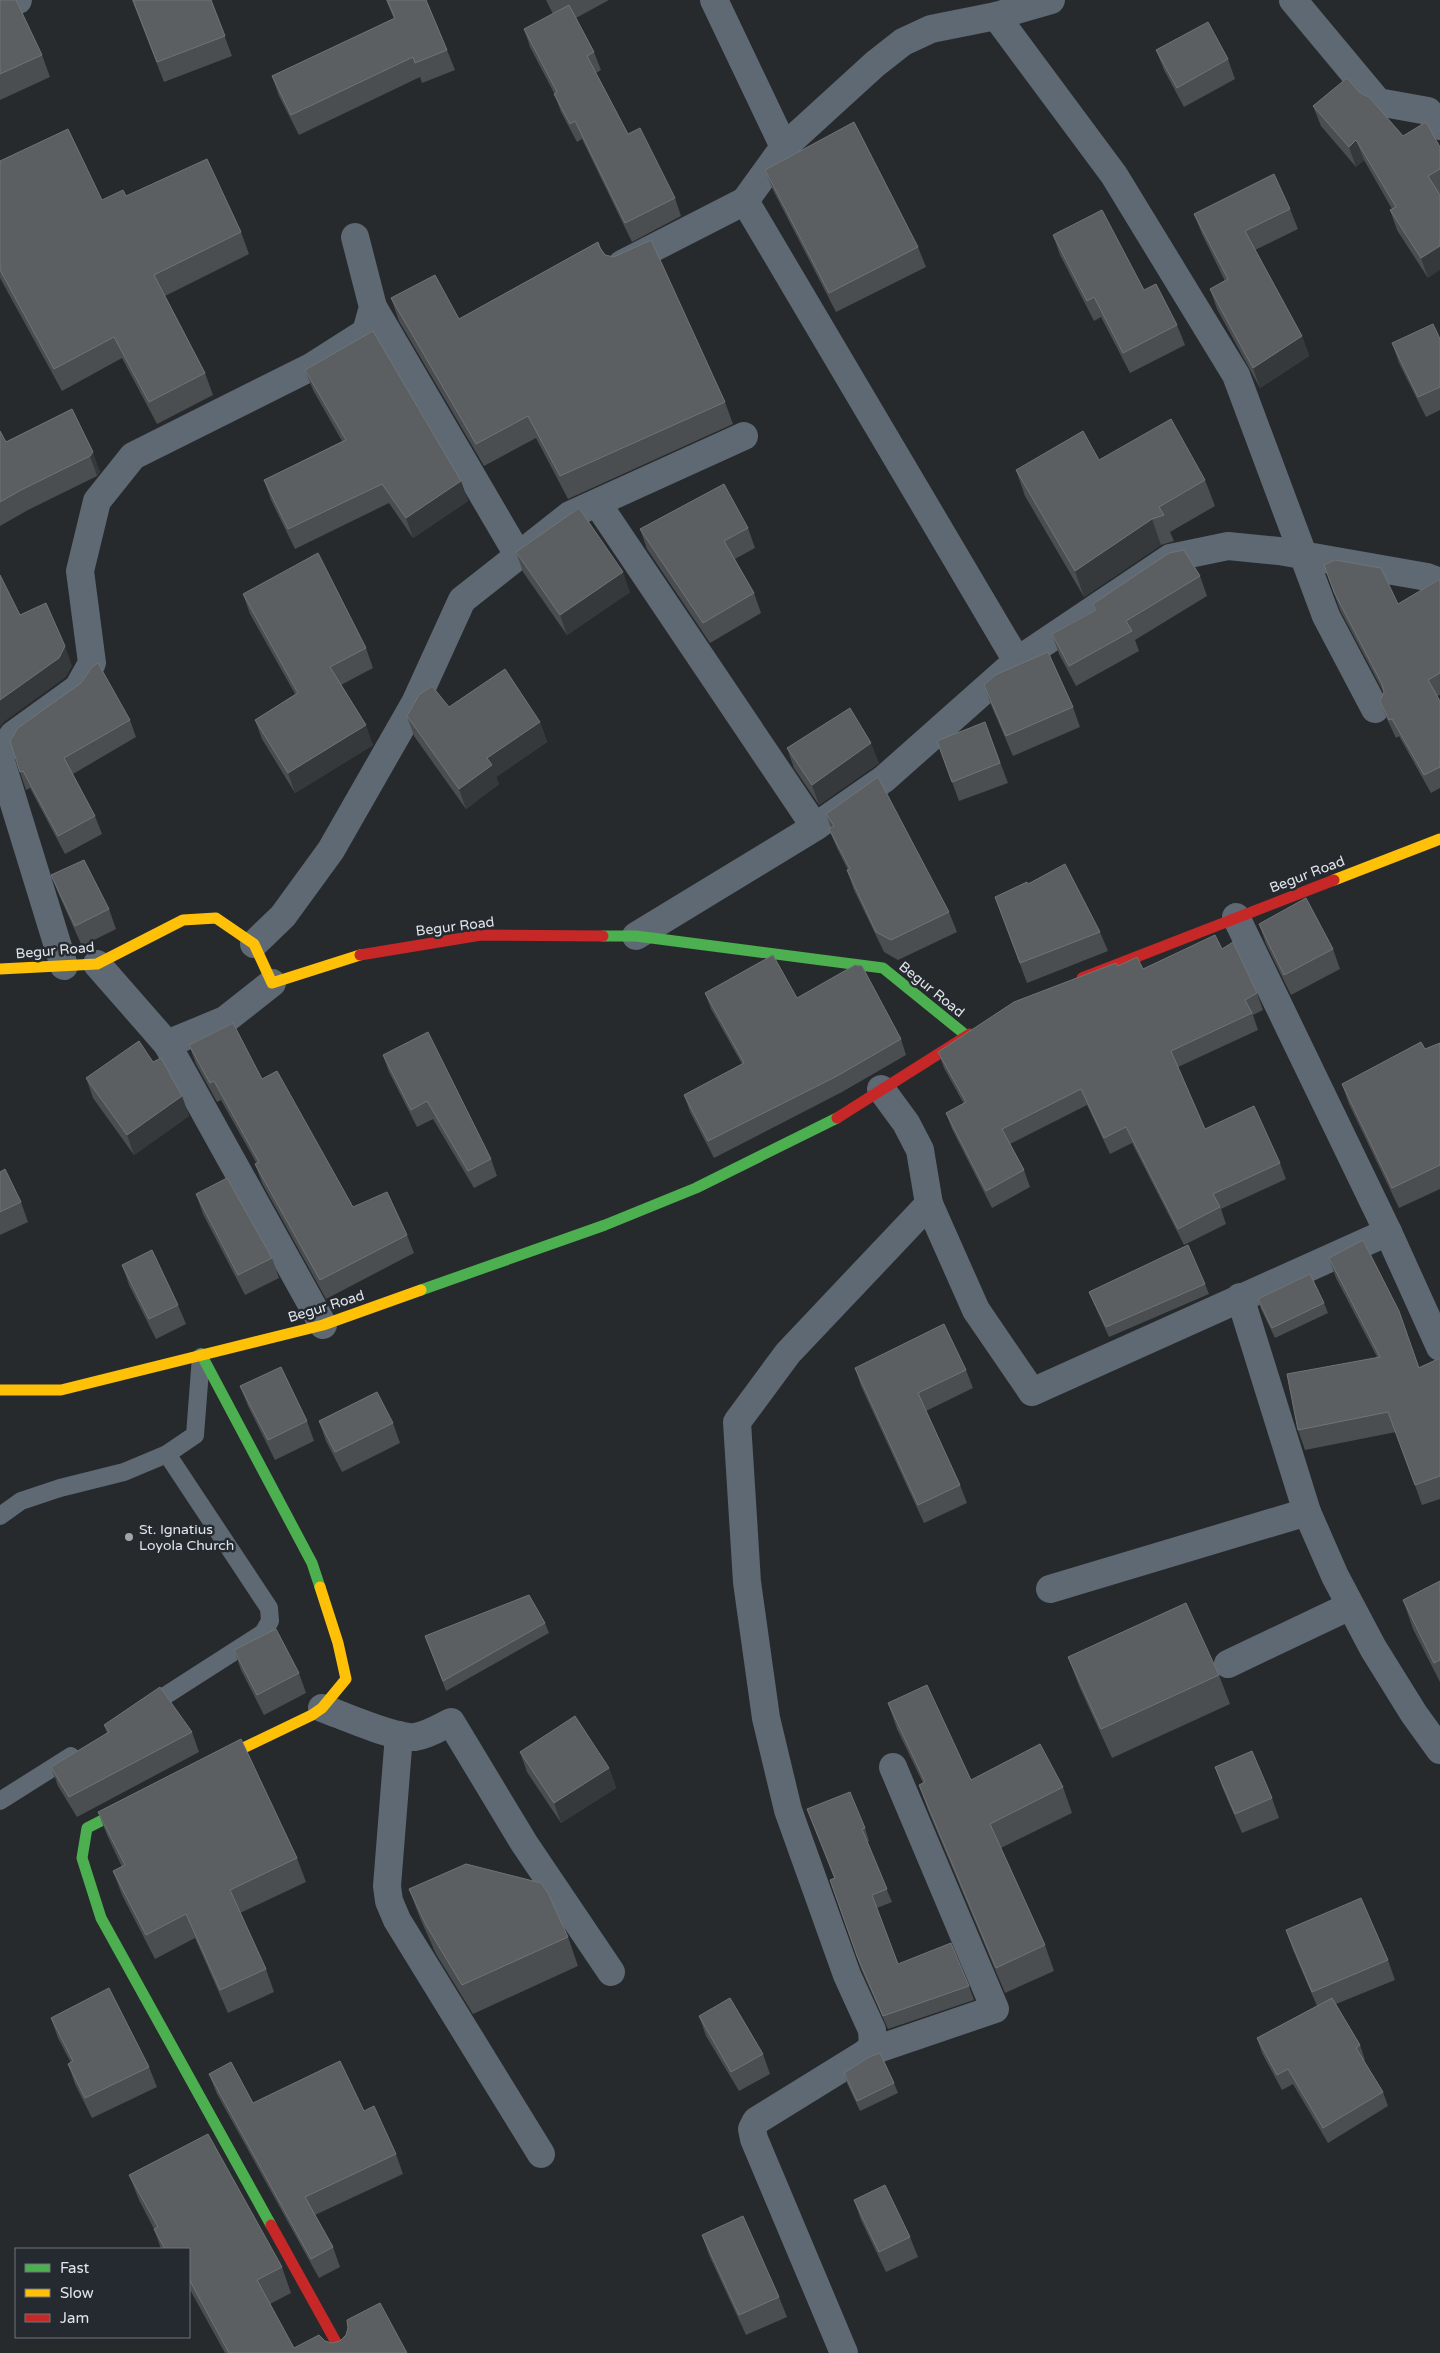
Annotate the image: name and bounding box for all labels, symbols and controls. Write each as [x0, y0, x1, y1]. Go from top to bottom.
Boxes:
street label: Begur Road [1267, 852, 1347, 897]
street label: Begur Road [415, 913, 495, 940]
street label: Begur Road [15, 939, 95, 962]
street label: Begur Road [896, 958, 968, 1021]
street label: Begur Road [286, 1287, 366, 1326]
place label: St. Ignatius Loyola Church [139, 1521, 234, 1554]
marker: St. Ignatius Loyola Church [123, 1531, 135, 1543]
legend [15, 2248, 190, 2338]
text: Fast [60, 2259, 90, 2277]
text: Slow [60, 2284, 94, 2302]
text: Jam [60, 2309, 89, 2327]

